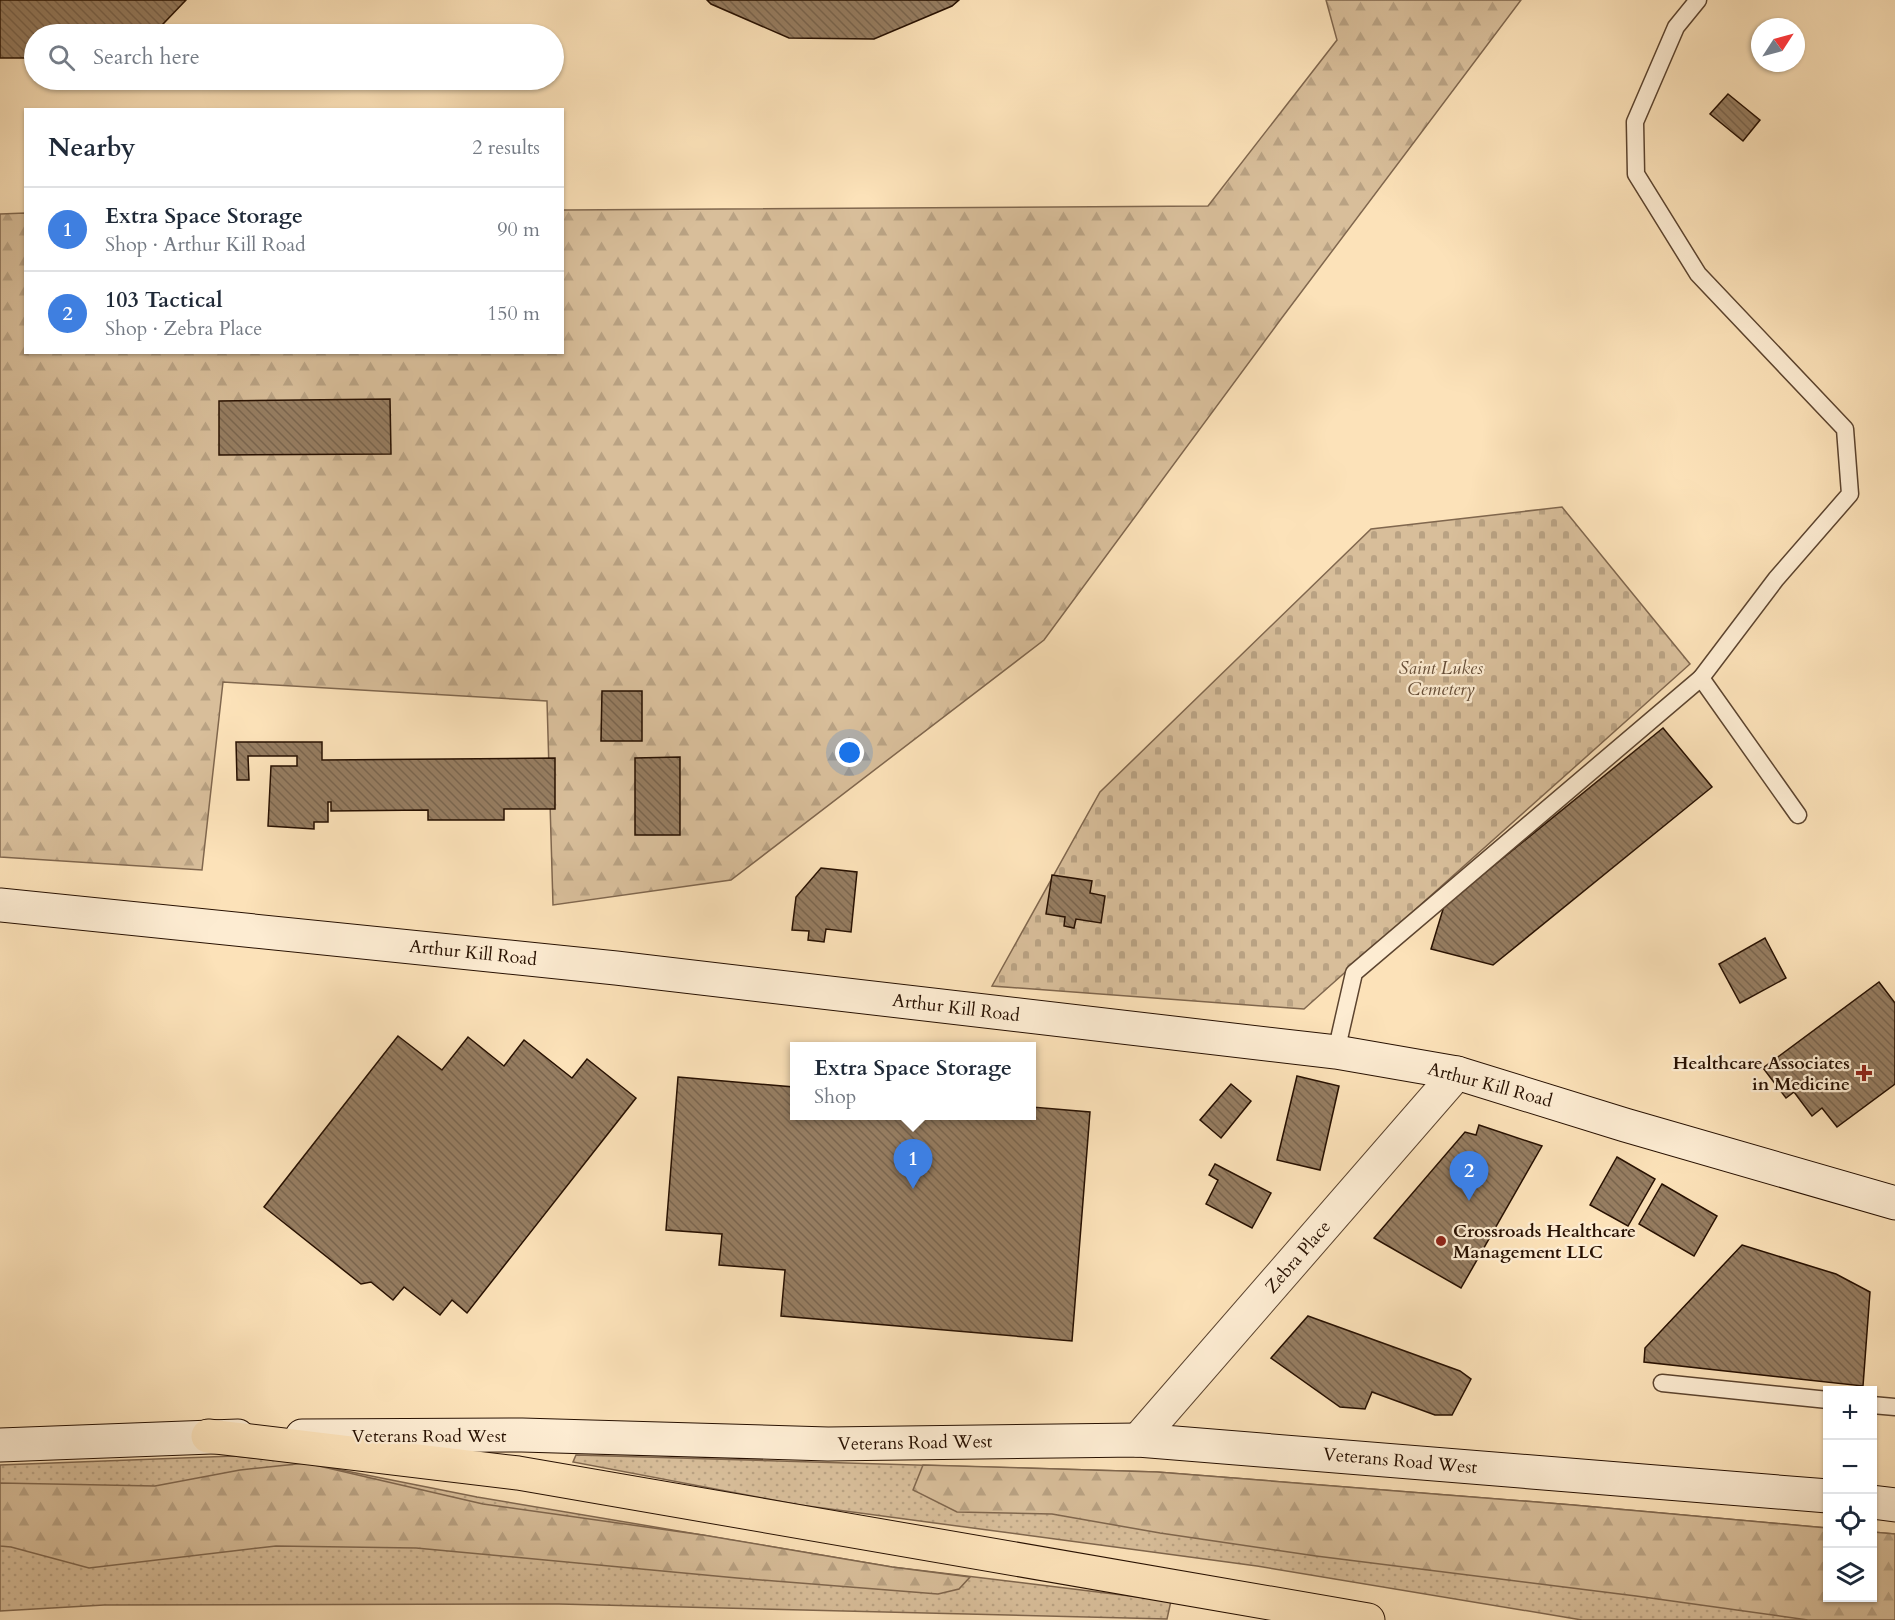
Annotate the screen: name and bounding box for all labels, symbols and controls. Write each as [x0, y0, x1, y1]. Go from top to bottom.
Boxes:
north arrow [1751, 18, 1805, 72]
search box [24, 24, 564, 90]
icon: search [45, 41, 78, 74]
text: Search here [93, 42, 200, 72]
text: Nearby [48, 130, 136, 165]
text: 2 results [472, 134, 540, 161]
text: Extra Space Storage [105, 201, 303, 231]
text: 1 [62, 216, 73, 243]
text: 90 m [497, 216, 540, 243]
text: Shop · Arthur Kill Road [105, 231, 306, 258]
text: 103 Tactical [105, 285, 223, 315]
text: 2 [62, 300, 73, 327]
text: 150 m [487, 300, 540, 327]
text: Shop · Zebra Place [105, 315, 262, 342]
park label: Saint Lukes Cemetery [1399, 656, 1483, 702]
your location [835, 738, 864, 767]
street label: Arthur Kill Road [408, 934, 538, 972]
street label: Arthur Kill Road [891, 988, 1022, 1028]
popup [790, 1042, 1036, 1120]
place label: Healthcare Associates in Medicine [1673, 1051, 1850, 1097]
text: Extra Space Storage [814, 1053, 1012, 1083]
street label: Arthur Kill Road [1425, 1056, 1556, 1114]
marker: Healthcare Associates in Medicine [1855, 1064, 1873, 1082]
text: Shop [814, 1083, 857, 1110]
pin: 1 [894, 1140, 932, 1189]
pin: 2 [1450, 1152, 1488, 1201]
street label: Zebra Place [1259, 1215, 1337, 1299]
place label: Crossroads Healthcare Management LLC [1453, 1219, 1636, 1265]
marker: Crossroads Healthcare Management LLC [1434, 1234, 1448, 1248]
map controls [1823, 1386, 1877, 1602]
button: + [1823, 1386, 1877, 1440]
street label: Veterans Road West [352, 1424, 507, 1449]
street label: Veterans Road West [837, 1429, 993, 1457]
button: − [1823, 1440, 1877, 1494]
street label: Veterans Road West [1322, 1442, 1479, 1480]
button: locate [1823, 1494, 1877, 1548]
button: layers [1823, 1548, 1877, 1602]

